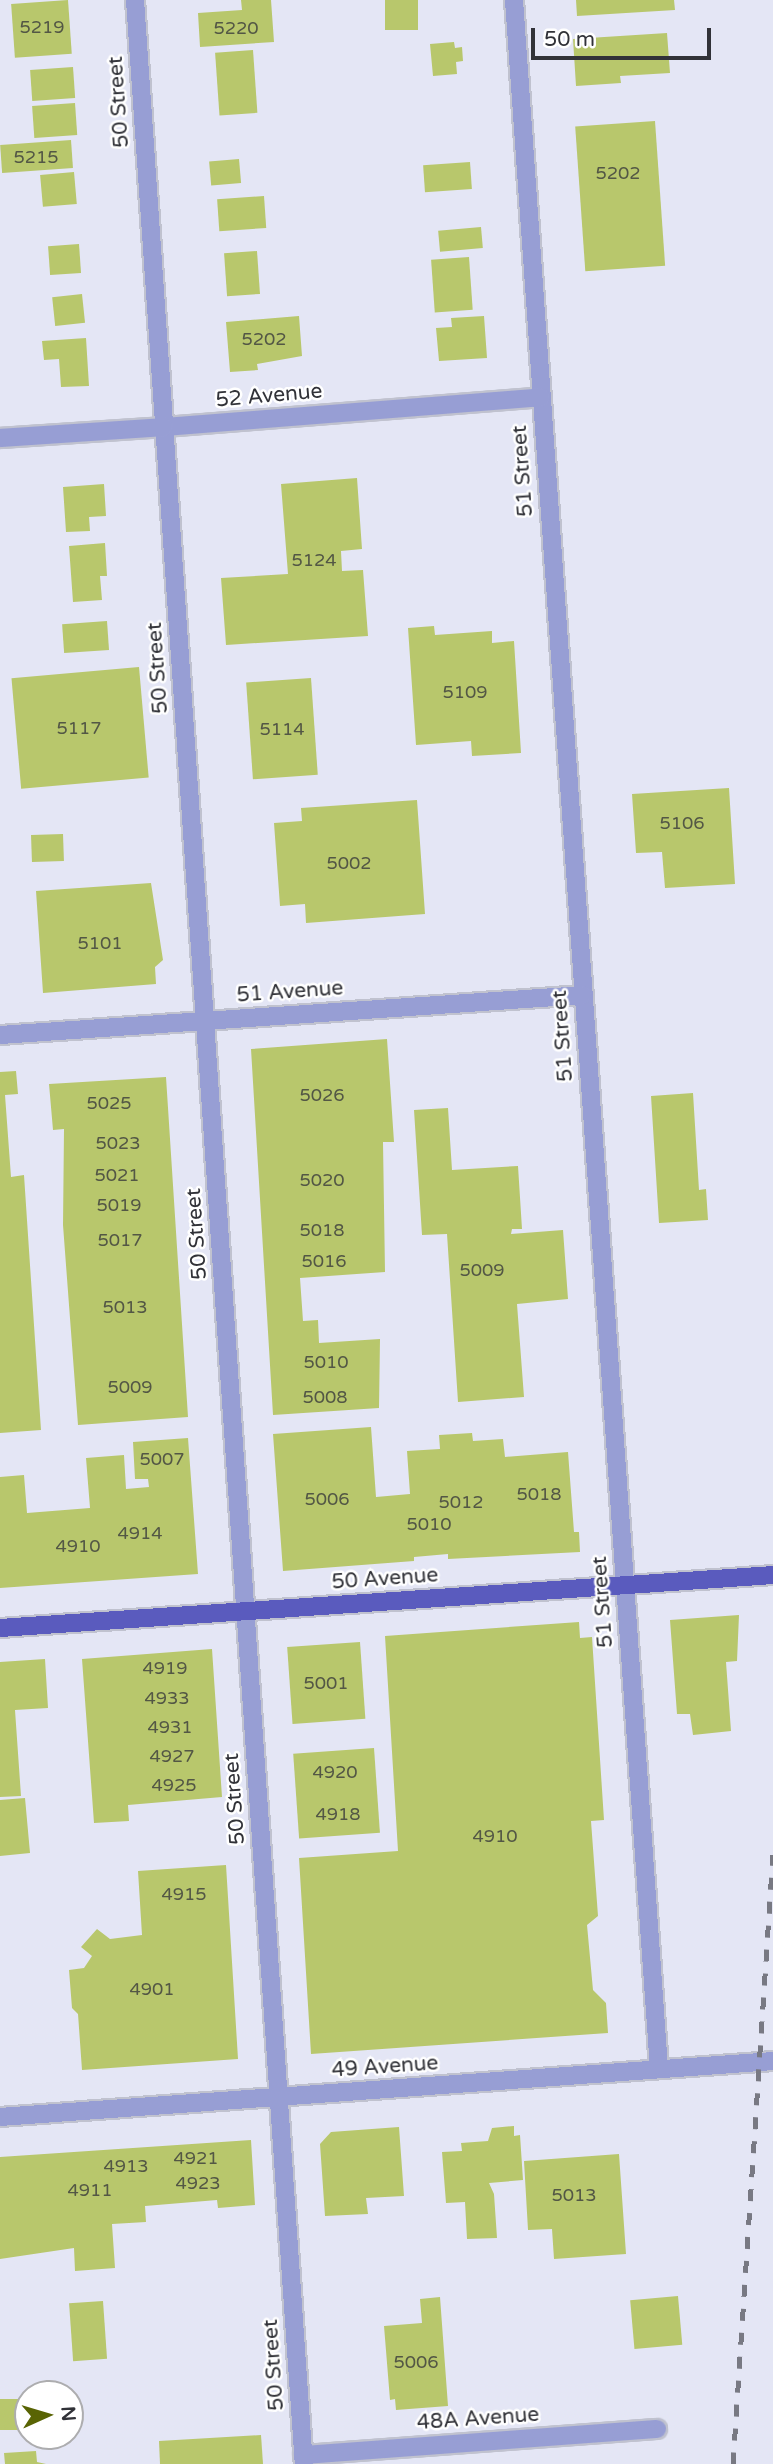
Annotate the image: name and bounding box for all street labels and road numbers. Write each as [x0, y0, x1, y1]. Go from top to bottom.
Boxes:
street label: 50 Street [103, 55, 135, 149]
street label: 52 Avenue [215, 379, 323, 413]
street label: 51 Street [507, 424, 539, 518]
street label: 50 Street [142, 621, 174, 715]
street label: 51 Avenue [236, 976, 344, 1008]
street label: 51 Street [547, 989, 579, 1083]
street label: 50 Street [181, 1187, 213, 1281]
street label: 51 Street [587, 1555, 619, 1649]
street label: 50 Avenue [331, 1563, 439, 1595]
street label: 50 Street [219, 1752, 251, 1846]
street label: 49 Avenue [331, 2051, 439, 2083]
street label: 50 Street [258, 2318, 290, 2412]
street label: 48A Avenue [416, 2402, 540, 2436]

